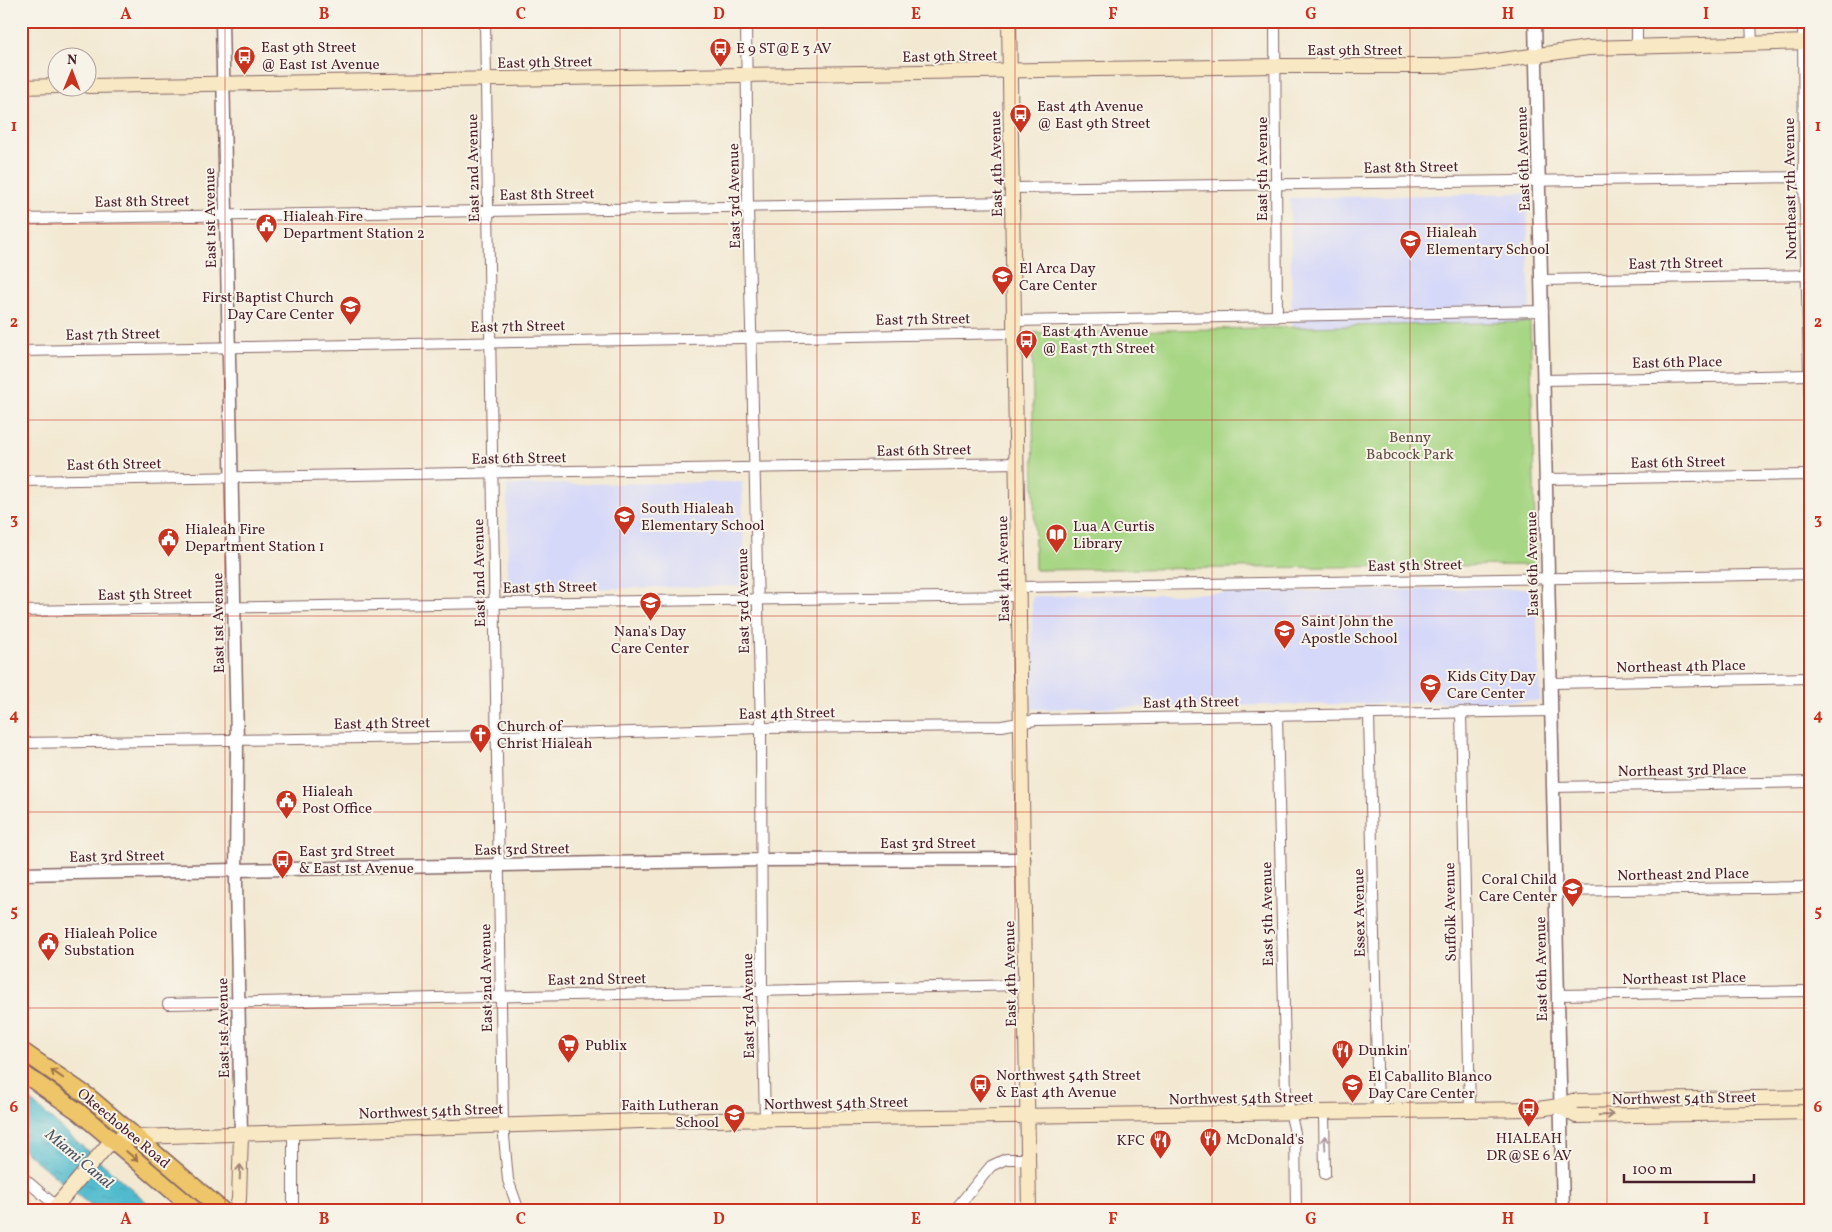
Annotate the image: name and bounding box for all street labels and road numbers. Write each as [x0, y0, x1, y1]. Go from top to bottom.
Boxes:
street label: East 9th Street [1307, 41, 1403, 62]
street label: East 9th Street [902, 46, 998, 69]
street label: East 9th Street [497, 52, 593, 75]
street label: East 6th Avenue [1512, 106, 1537, 212]
street label: East 4th Avenue [986, 111, 1009, 217]
street label: East 2nd Avenue [463, 113, 486, 223]
street label: East 5th Avenue [1253, 117, 1274, 221]
street label: Northeast 7th Avenue [1780, 118, 1803, 260]
street label: East 3rd Avenue [724, 143, 747, 249]
street label: East 8th Street [1363, 157, 1459, 180]
street label: East 1st Avenue [200, 167, 223, 269]
street label: East 8th Street [499, 184, 595, 207]
street label: East 8th Street [94, 191, 190, 214]
street label: East 7th Street [1628, 253, 1724, 276]
street label: East 7th Street [875, 309, 971, 332]
street label: East 7th Street [470, 316, 566, 339]
street label: East 7th Street [65, 324, 161, 347]
street label: East 6th Place [1632, 352, 1722, 375]
street label: East 6th Street [876, 440, 972, 463]
street label: East 6th Street [471, 448, 567, 471]
street label: East 6th Street [1630, 452, 1726, 475]
street label: East 6th Street [66, 454, 162, 477]
street label: East 6th Avenue [1522, 511, 1545, 617]
street label: East 4th Avenue [993, 516, 1016, 622]
street label: East 2nd Avenue [469, 518, 492, 628]
street label: East 3rd Avenue [733, 548, 756, 654]
street label: East 5th Street [1367, 555, 1463, 578]
street label: East 1st Avenue [208, 572, 231, 674]
street label: East 5th Street [502, 577, 598, 600]
street label: East 5th Street [97, 584, 193, 607]
street label: Northeast 4th Place [1616, 656, 1746, 679]
street label: East 4th Street [1143, 692, 1240, 715]
street label: East 4th Street [739, 703, 836, 726]
street label: East 4th Street [334, 713, 431, 736]
street label: Northeast 3rd Place [1617, 760, 1747, 783]
street label: East 3rd Street [880, 834, 976, 855]
street label: East 3rd Street [474, 839, 570, 862]
street label: East 3rd Street [69, 846, 165, 869]
street label: East 5th Avenue [1257, 861, 1280, 966]
street label: Suffolk Avenue [1440, 862, 1463, 962]
street label: Northeast 2nd Place [1617, 864, 1749, 887]
street label: Essex Avenue [1349, 868, 1372, 958]
street label: East 6th Avenue [1531, 916, 1554, 1022]
street label: East 4th Avenue [1000, 921, 1023, 1027]
street label: East 2nd Avenue [476, 923, 499, 1033]
street label: East 3rd Avenue [738, 953, 761, 1059]
street label: Northeast 1st Place [1622, 968, 1746, 991]
street label: East 2nd Street [547, 969, 647, 992]
street label: East 1st Avenue [213, 977, 236, 1079]
street label: Okeechobee Road [72, 1084, 174, 1174]
street label: Northwest 54th Street [1168, 1088, 1314, 1111]
street label: Northwest 54th Street [1611, 1088, 1757, 1111]
street label: Northwest 54th Street [763, 1093, 909, 1116]
street label: Northwest 54th Street [358, 1099, 504, 1126]

